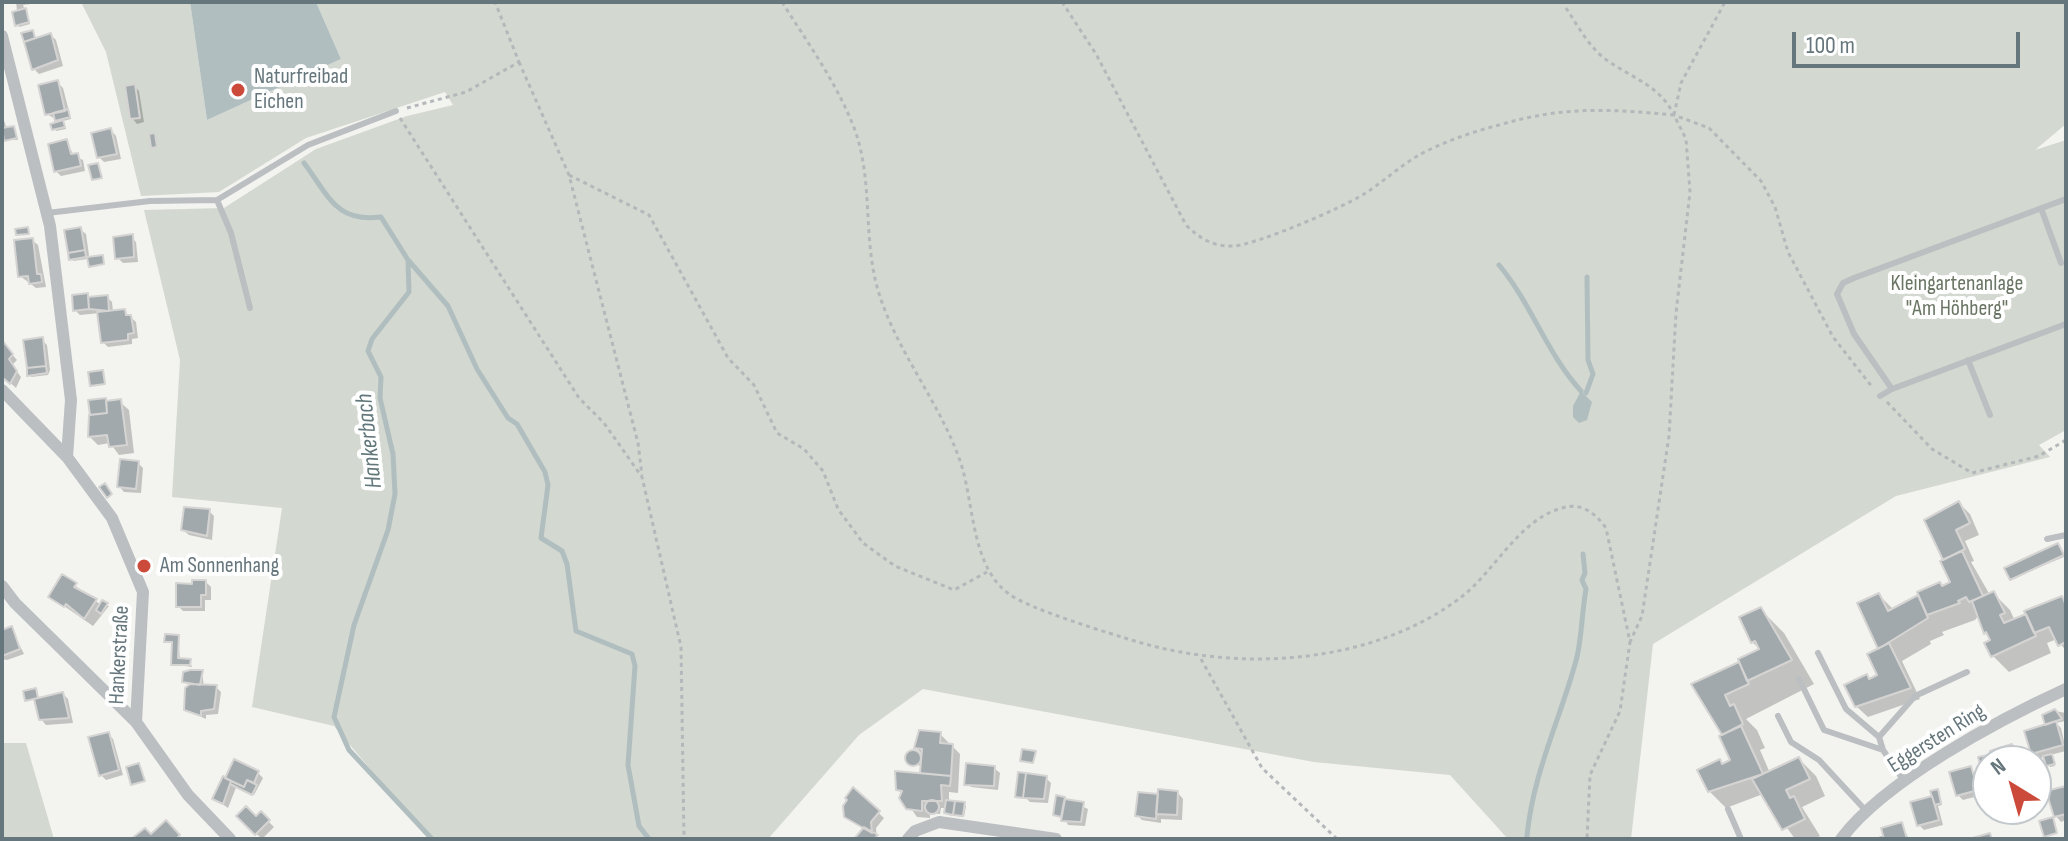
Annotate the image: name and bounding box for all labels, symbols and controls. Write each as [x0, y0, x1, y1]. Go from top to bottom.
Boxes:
scale bar [1796, 16, 2024, 66]
text: 100 m [1806, 31, 1855, 60]
place label: Naturfreibad Eichen [254, 64, 348, 116]
marker: Naturfreibad Eichen [229, 81, 247, 99]
park label: Kleingartenanlage "Am Höhberg" [1891, 271, 2023, 322]
water label: Hankerbach [351, 392, 389, 490]
place label: Am Sonnenhang [160, 553, 279, 579]
marker: Am Sonnenhang [135, 557, 153, 575]
street label: Hankerstraße [104, 605, 136, 705]
street label: Eggersten Ring [1883, 699, 1991, 779]
north arrow [1972, 745, 2052, 825]
text: N [1986, 753, 2011, 781]

